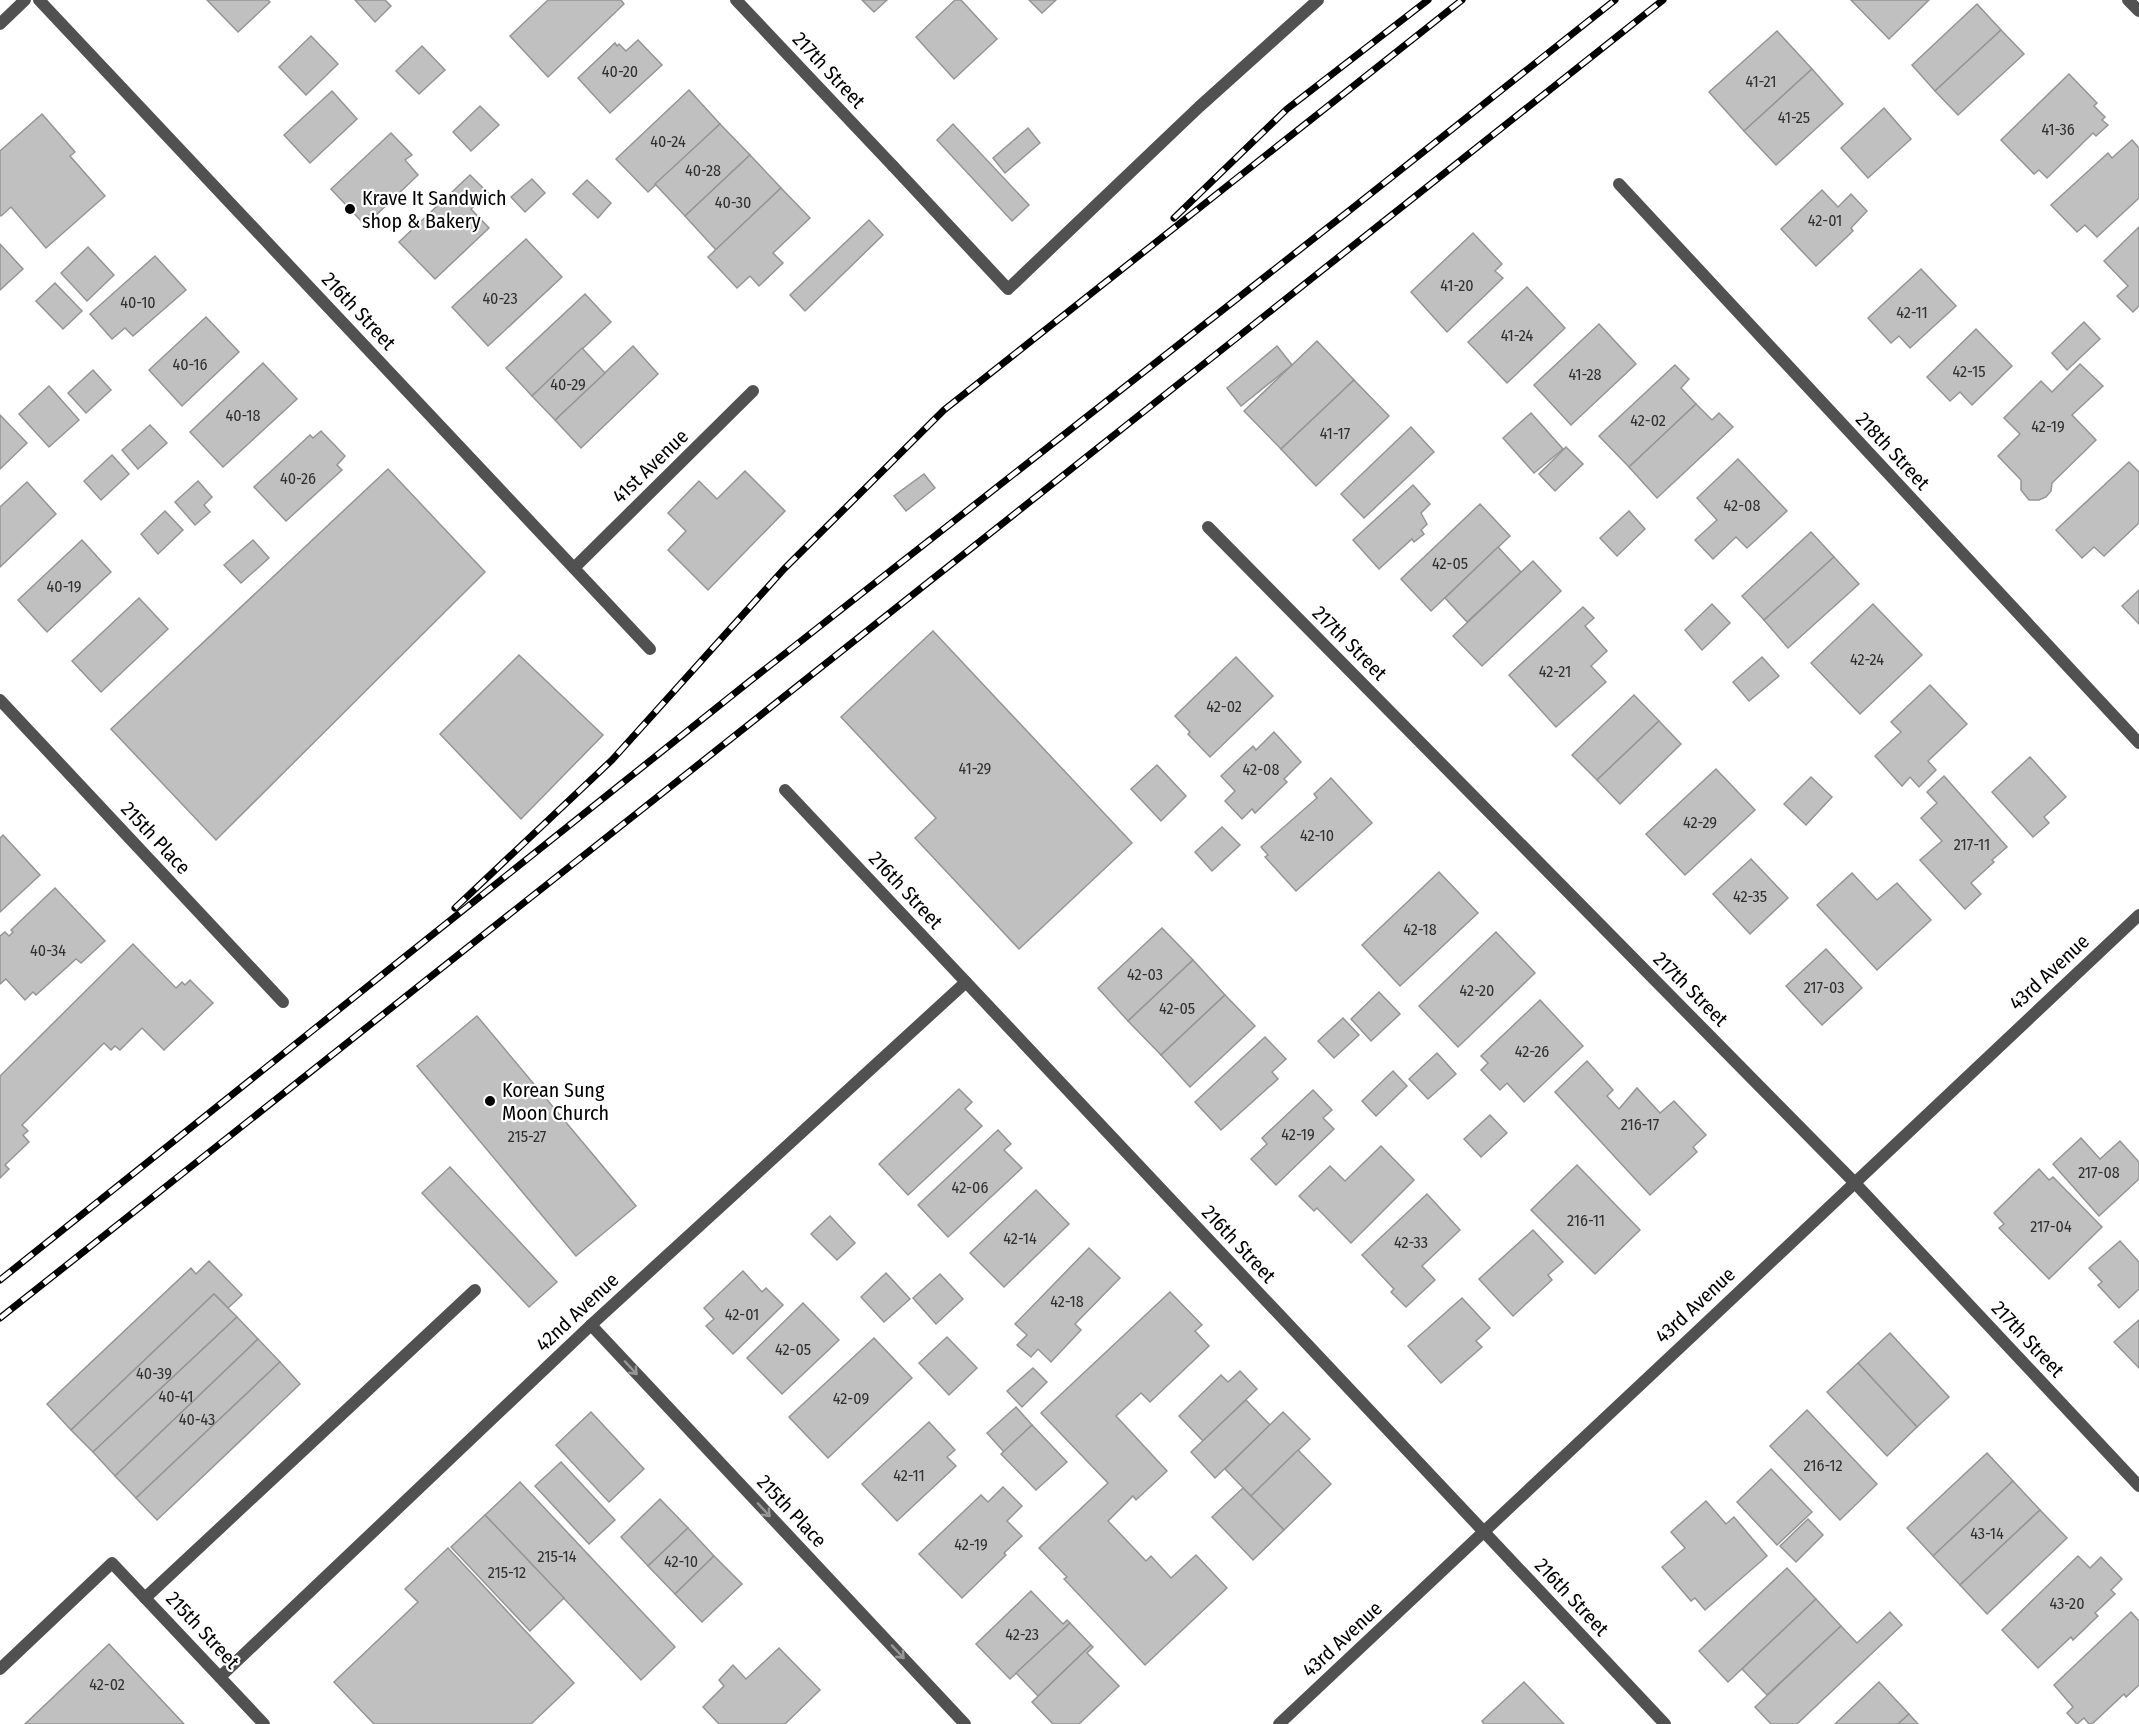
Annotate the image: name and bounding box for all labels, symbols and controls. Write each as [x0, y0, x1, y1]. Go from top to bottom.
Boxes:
street label: 217th Street [788, 27, 871, 113]
house number: 40-20 [602, 62, 638, 81]
house number: 41-21 [1746, 72, 1776, 91]
house number: 41-25 [1778, 108, 1810, 127]
house number: 41-36 [2041, 120, 2075, 139]
house number: 40-24 [650, 132, 686, 151]
house number: 40-28 [685, 161, 721, 180]
place label: Krave It Sandwich shop & Bakery [362, 186, 507, 233]
house number: 40-30 [715, 193, 751, 212]
marker: Krave It Sandwich shop & Bakery [343, 202, 357, 216]
house number: 42-01 [1808, 211, 1842, 230]
street label: 216th Street [317, 267, 401, 355]
house number: 41-20 [1440, 276, 1474, 295]
house number: 40-23 [482, 289, 518, 308]
house number: 40-10 [120, 293, 156, 312]
house number: 42-11 [1896, 303, 1928, 322]
house number: 41-24 [1501, 326, 1534, 345]
house number: 40-16 [172, 355, 208, 374]
house number: 42-15 [1953, 362, 1985, 381]
house number: 41-28 [1568, 365, 1602, 384]
house number: 40-29 [550, 375, 586, 394]
house number: 40-18 [225, 406, 261, 425]
street label: 218th Street [1851, 407, 1935, 495]
house number: 42-02 [1630, 411, 1666, 430]
house number: 42-19 [2031, 417, 2065, 436]
street label: 41st Avenue [607, 424, 693, 508]
house number: 41-17 [1320, 424, 1351, 443]
house number: 40-26 [280, 469, 316, 488]
house number: 42-08 [1724, 496, 1760, 515]
house number: 42-05 [1432, 554, 1468, 573]
house number: 40-19 [47, 577, 82, 596]
street label: 217th Street [1308, 601, 1392, 685]
house number: 42-24 [1850, 650, 1884, 669]
house number: 42-21 [1539, 662, 1571, 681]
house number: 42-02 [1206, 697, 1242, 716]
house number: 41-29 [959, 759, 992, 778]
house number: 42-08 [1243, 760, 1279, 779]
street label: 215th Place [116, 797, 196, 879]
house number: 42-29 [1683, 813, 1717, 832]
house number: 42-10 [1300, 826, 1334, 845]
house number: 217-11 [1954, 835, 1990, 854]
street label: 216th Street [864, 846, 948, 934]
house number: 42-35 [1733, 887, 1767, 906]
house number: 42-18 [1403, 920, 1437, 939]
street label: 43rd Avenue [2004, 929, 2094, 1015]
house number: 40-34 [30, 941, 66, 960]
street label: 217th Street [1649, 947, 1733, 1031]
house number: 42-03 [1127, 965, 1163, 984]
house number: 217-03 [1804, 978, 1844, 997]
house number: 42-20 [1460, 981, 1494, 1000]
house number: 42-05 [1159, 999, 1195, 1018]
house number: 42-26 [1515, 1042, 1549, 1061]
place label: Korean Sung Moon Church [502, 1078, 609, 1125]
marker: Korean Sung Moon Church [483, 1094, 497, 1108]
house number: 216-17 [1621, 1115, 1660, 1134]
house number: 42-19 [1281, 1125, 1315, 1144]
house number: 215-27 [508, 1127, 547, 1146]
house number: 217-08 [2078, 1163, 2120, 1182]
house number: 42-06 [952, 1178, 988, 1197]
street label: 216th Street [1197, 1200, 1281, 1288]
house number: 216-11 [1567, 1211, 1605, 1230]
house number: 217-04 [2030, 1217, 2072, 1236]
house number: 42-14 [1003, 1229, 1037, 1248]
house number: 42-33 [1394, 1233, 1428, 1252]
street label: 43rd Avenue [1650, 1262, 1740, 1348]
street label: 42nd Avenue [531, 1268, 623, 1356]
house number: 42-18 [1050, 1292, 1084, 1311]
street label: 217th Street [1987, 1296, 2070, 1382]
house number: 42-01 [725, 1305, 759, 1324]
house number: 42-05 [775, 1340, 811, 1359]
one-way arrow [624, 1360, 638, 1375]
house number: 40-39 [136, 1364, 172, 1383]
house number: 40-41 [159, 1387, 193, 1406]
house number: 42-09 [833, 1389, 869, 1408]
house number: 40-43 [179, 1410, 215, 1429]
house number: 216-12 [1804, 1456, 1842, 1475]
house number: 42-11 [893, 1466, 925, 1485]
street label: 215th Place [752, 1470, 832, 1552]
one-way arrow [757, 1502, 771, 1517]
house number: 43-14 [1970, 1524, 2004, 1543]
house number: 42-19 [954, 1535, 988, 1554]
house number: 215-14 [537, 1547, 577, 1566]
house number: 42-10 [664, 1552, 698, 1571]
street label: 216th Street [1530, 1553, 1614, 1641]
house number: 215-12 [488, 1563, 526, 1582]
street label: 215th Street [161, 1587, 245, 1674]
house number: 43-20 [2049, 1594, 2085, 1613]
street label: 43rd Avenue [1297, 1596, 1387, 1682]
house number: 42-23 [1005, 1625, 1039, 1644]
one-way arrow [891, 1644, 905, 1659]
house number: 42-02 [89, 1675, 125, 1694]

